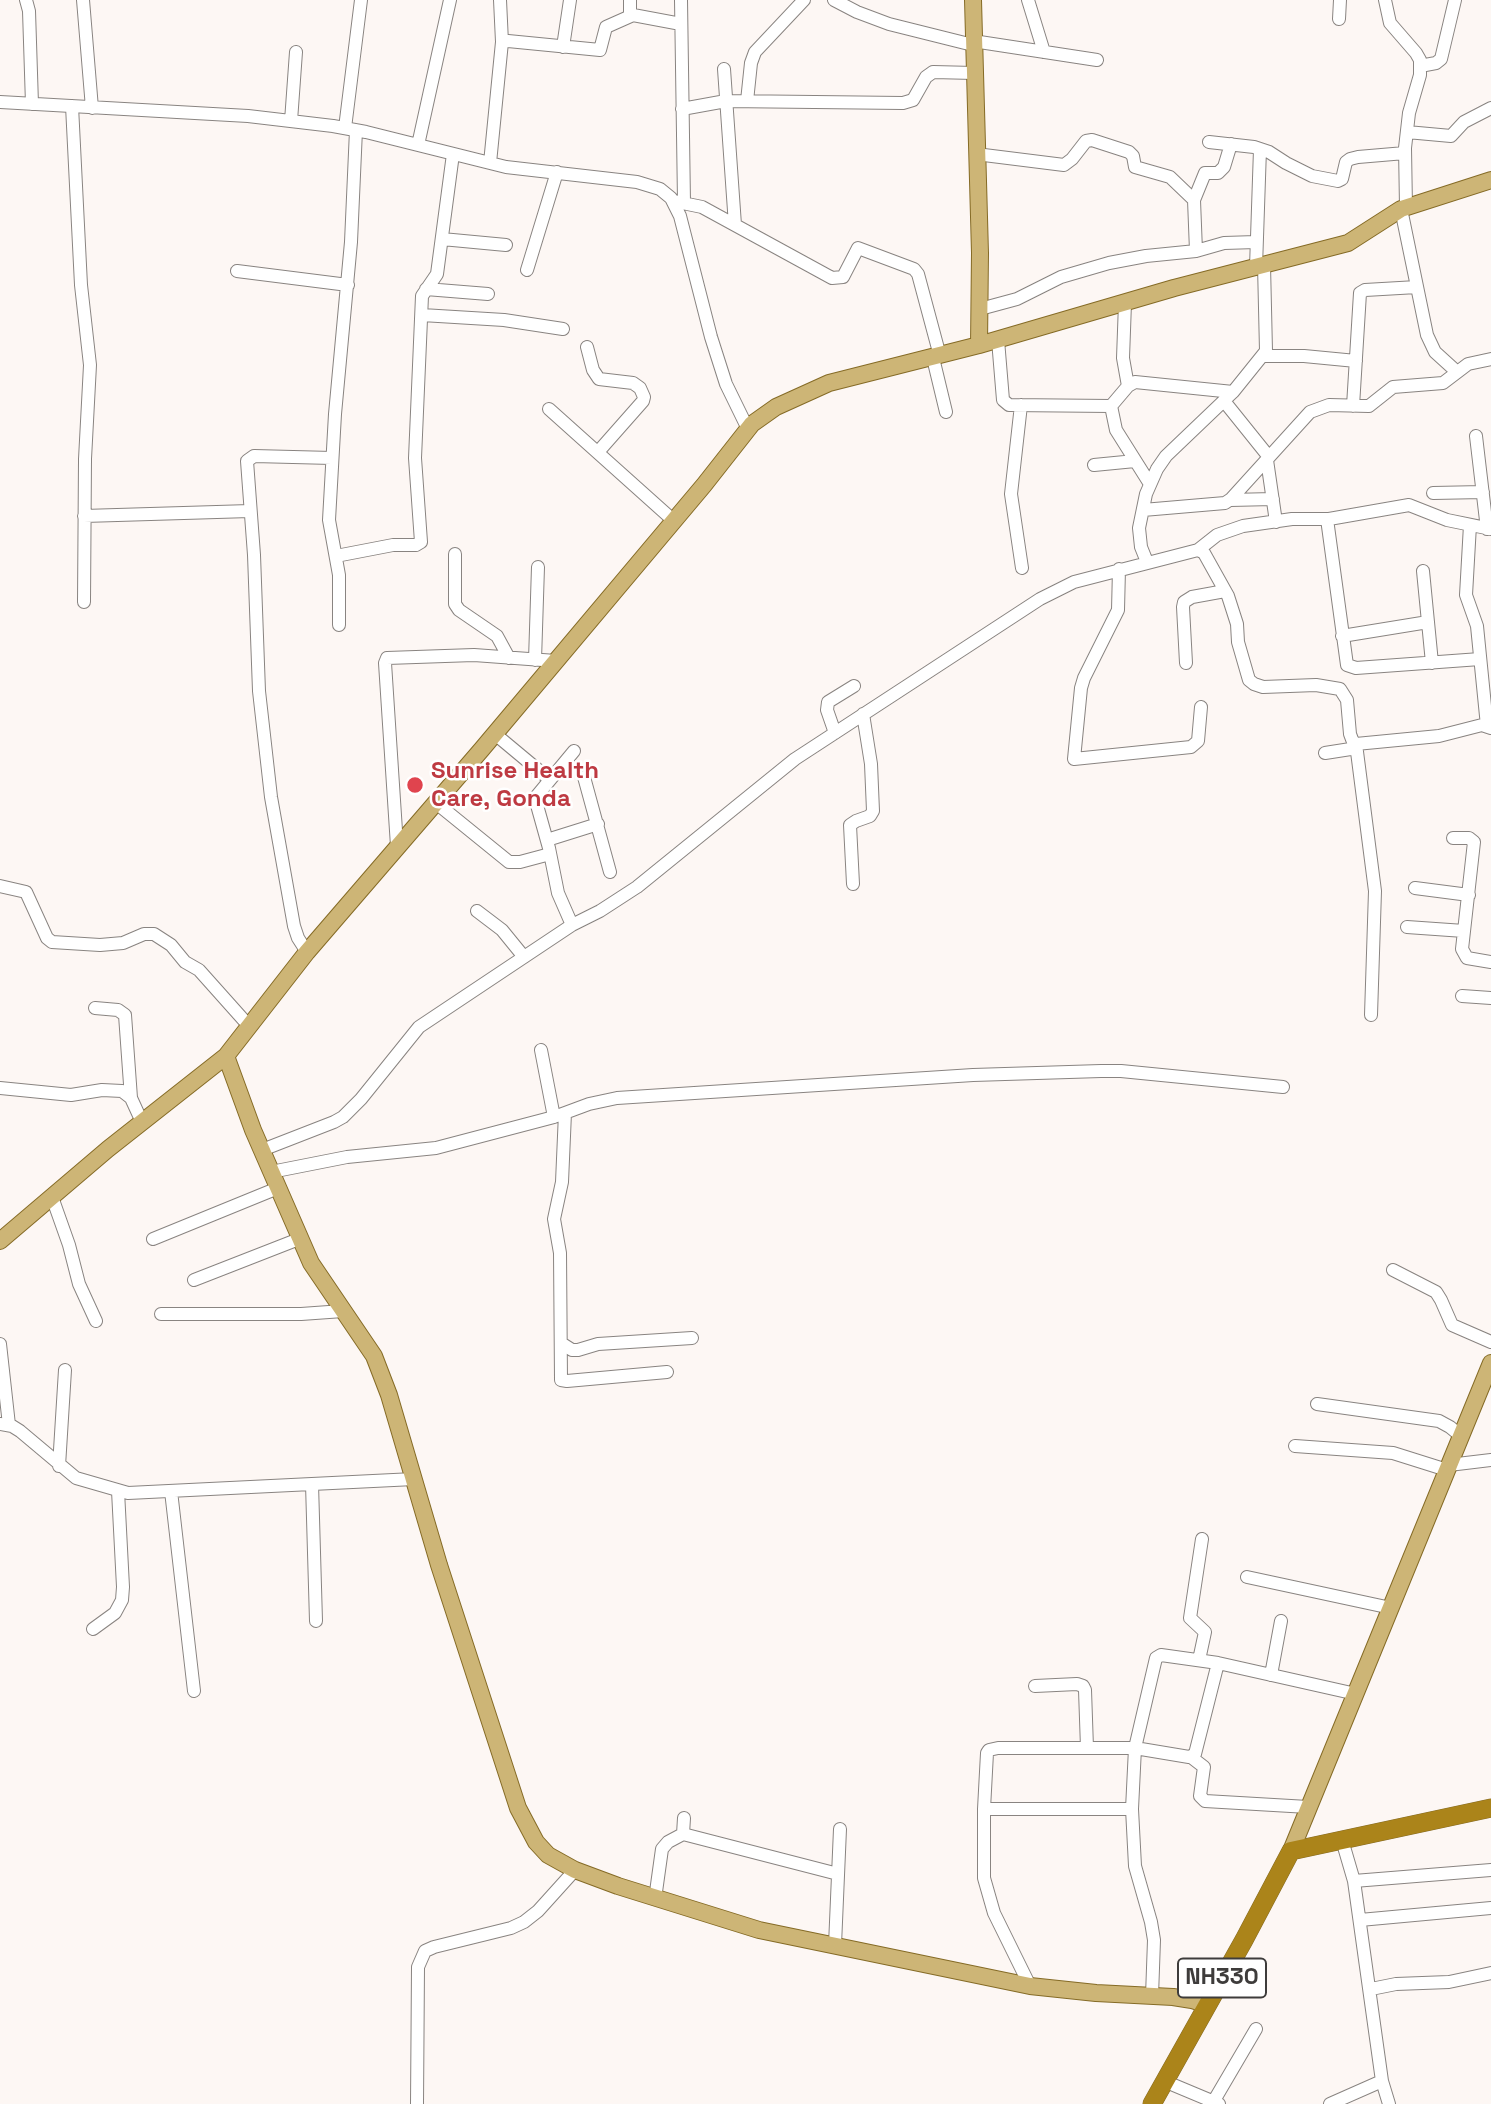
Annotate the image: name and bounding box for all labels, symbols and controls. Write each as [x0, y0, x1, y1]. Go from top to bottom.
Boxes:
place label: Sunrise Health Care, Gonda [431, 757, 599, 813]
marker: Sunrise Health Care, Gonda [405, 775, 425, 795]
road number: NH330 [1178, 1958, 1266, 1997]

